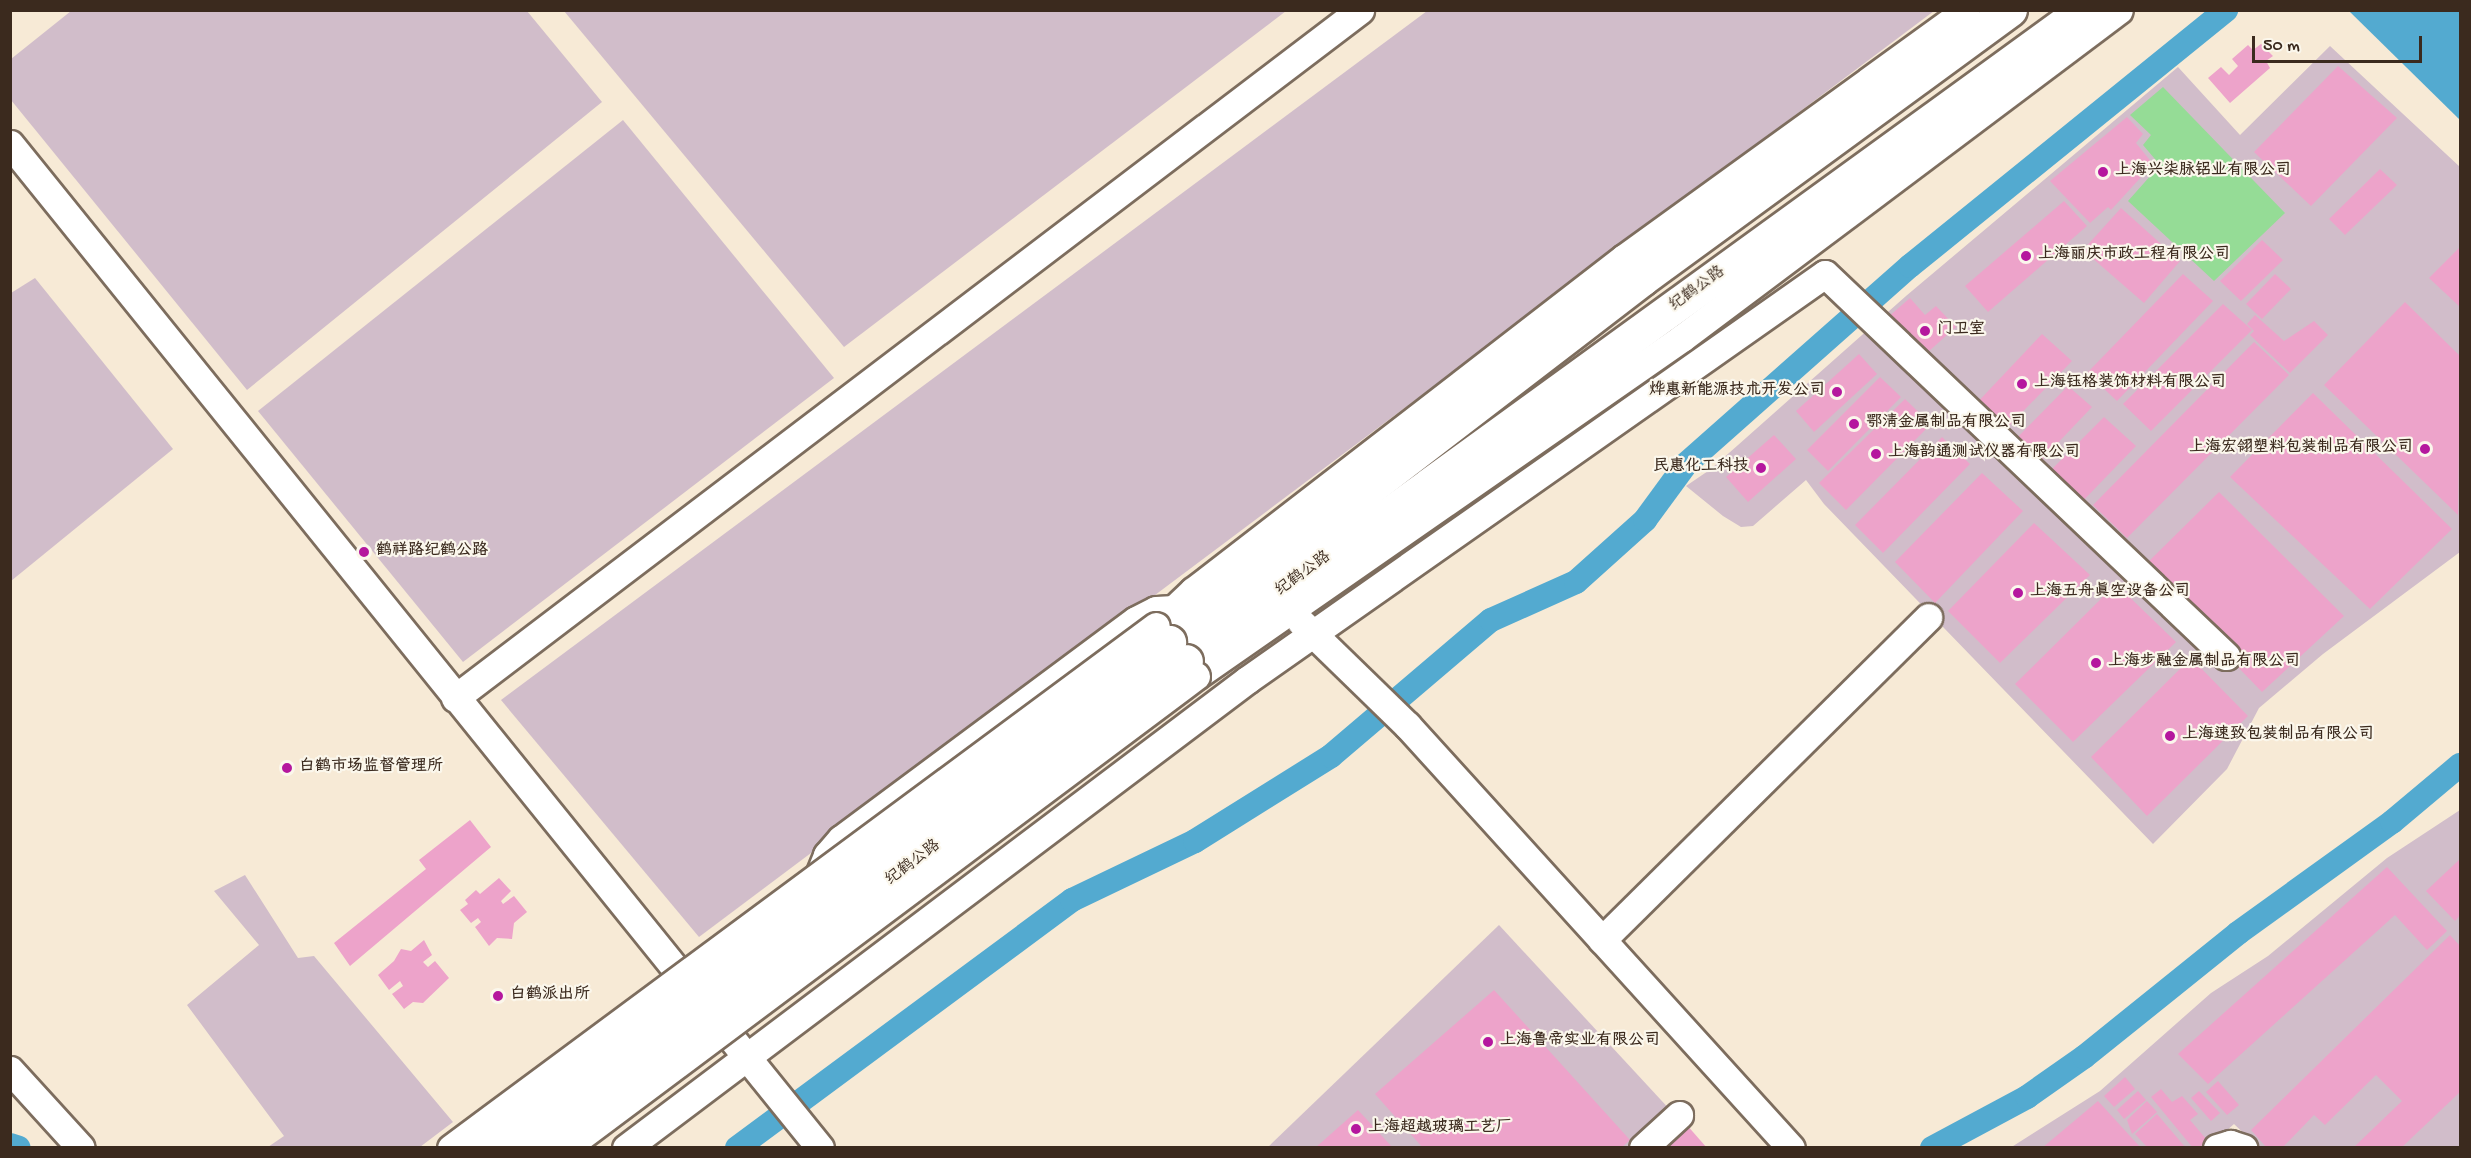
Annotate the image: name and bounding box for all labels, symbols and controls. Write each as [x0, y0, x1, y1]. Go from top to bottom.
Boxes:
scale bar [2255, 24, 2424, 62]
text: 50 m [2263, 36, 2300, 57]
place label: 上海兴柒脉铝业有限公司 [2115, 162, 2291, 182]
marker: 上海兴柒脉铝业有限公司 [2096, 165, 2110, 179]
place label: 上海丽庆市政工程有限公司 [2038, 246, 2230, 266]
marker: 上海丽庆市政工程有限公司 [2019, 249, 2033, 263]
street label: 纪鹤公路 [1666, 263, 1730, 317]
place label: 门卫室 [1937, 321, 1985, 341]
marker: 门卫室 [1918, 324, 1932, 338]
place label: 上海钰格装饰材料有限公司 [2034, 374, 2226, 394]
marker: 上海钰格装饰材料有限公司 [2015, 377, 2029, 391]
place label: 烨惠新能源技术开发公司 [1649, 382, 1825, 402]
marker: 烨惠新能源技术开发公司 [1830, 385, 1844, 399]
place label: 鄂清金属制品有限公司 [1866, 414, 2026, 434]
marker: 鄂清金属制品有限公司 [1847, 417, 1861, 431]
place label: 上海宏翎塑料包装制品有限公司 [2189, 439, 2413, 459]
marker: 上海宏翎塑料包装制品有限公司 [2418, 442, 2432, 456]
place label: 上海韵通测试仪器有限公司 [1888, 444, 2080, 464]
marker: 上海韵通测试仪器有限公司 [1869, 447, 1883, 461]
place label: 民惠化工科技 [1653, 458, 1749, 478]
marker: 民惠化工科技 [1754, 461, 1768, 475]
place label: 鹤祥路纪鹤公路 [376, 542, 488, 562]
marker: 鹤祥路纪鹤公路 [357, 545, 371, 559]
street label: 纪鹤公路 [1272, 548, 1336, 602]
place label: 上海五舟真空设备公司 [2030, 583, 2190, 603]
marker: 上海五舟真空设备公司 [2011, 586, 2025, 600]
place label: 上海步融金属制品有限公司 [2108, 653, 2300, 673]
marker: 上海步融金属制品有限公司 [2089, 656, 2103, 670]
place label: 上海速致包装制品有限公司 [2182, 726, 2374, 746]
marker: 上海速致包装制品有限公司 [2163, 729, 2177, 743]
place label: 白鹤市场监督管理所 [299, 758, 443, 778]
marker: 白鹤市场监督管理所 [280, 761, 294, 775]
street label: 纪鹤公路 [883, 837, 945, 891]
place label: 白鹤派出所 [510, 986, 590, 1006]
marker: 白鹤派出所 [491, 989, 505, 1003]
place label: 上海鲁帝实业有限公司 [1500, 1032, 1660, 1052]
marker: 上海鲁帝实业有限公司 [1481, 1035, 1495, 1049]
place label: 上海超越玻璃工艺厂 [1368, 1119, 1512, 1139]
marker: 上海超越玻璃工艺厂 [1349, 1122, 1363, 1136]

